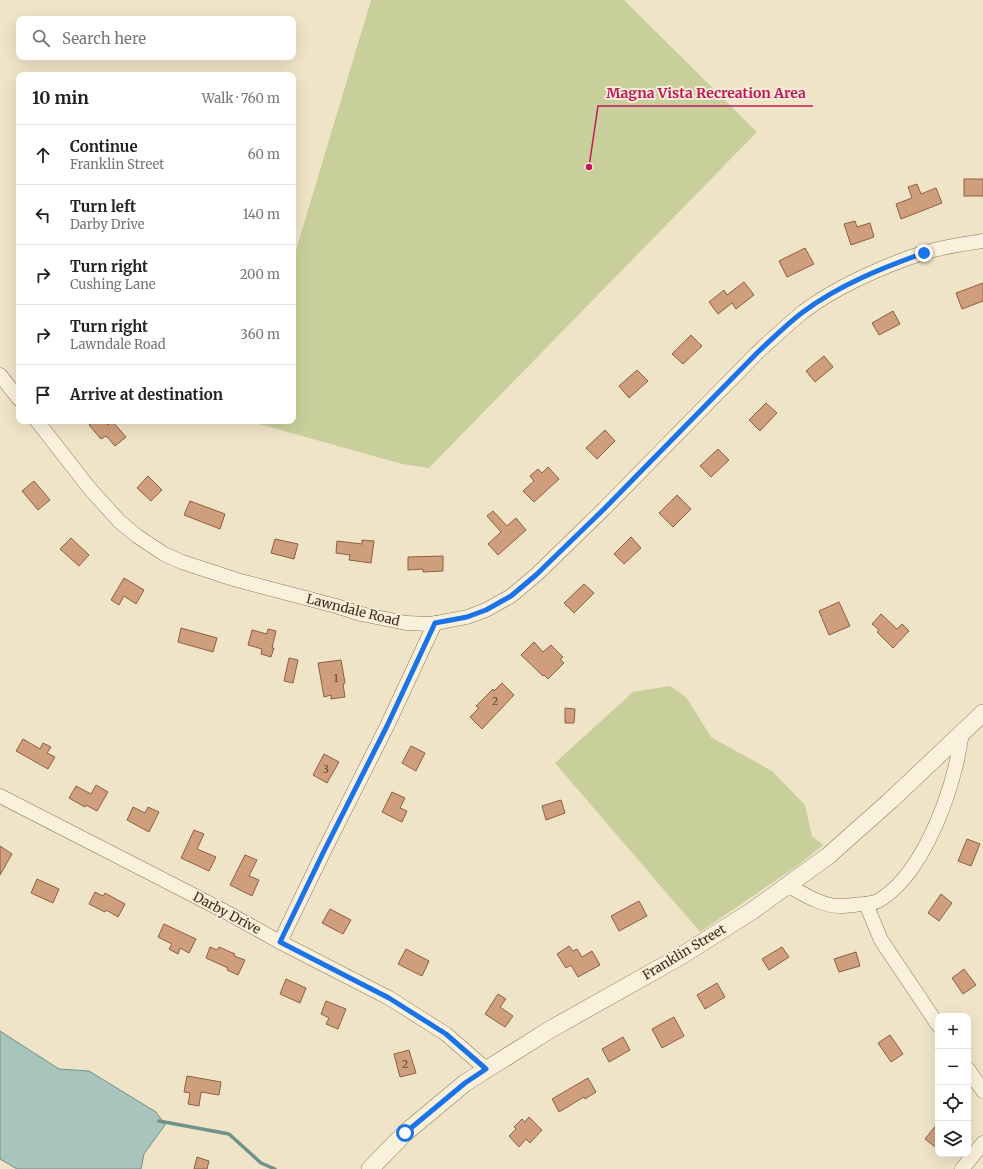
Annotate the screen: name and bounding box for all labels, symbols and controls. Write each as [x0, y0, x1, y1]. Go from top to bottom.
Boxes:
search box [16, 16, 296, 60]
icon: search [30, 27, 52, 49]
text: Search here [62, 29, 146, 48]
callout: Magna Vista Recreation Area [598, 80, 813, 106]
text: Magna Vista Recreation Area [606, 84, 806, 102]
text: 10 min [32, 87, 89, 109]
text: Walk · 760 m [202, 90, 280, 107]
text: Continue [70, 137, 138, 156]
icon: ahead [32, 144, 54, 166]
text: 60 m [248, 146, 280, 163]
text: Franklin Street [70, 156, 164, 173]
text: Turn left [70, 197, 136, 216]
icon: left [32, 204, 54, 226]
text: 140 m [243, 206, 280, 223]
text: Darby Drive [70, 216, 145, 233]
route end [915, 244, 933, 262]
text: Turn right [70, 257, 148, 276]
icon: right [32, 264, 54, 286]
text: 200 m [240, 266, 280, 283]
text: Cushing Lane [70, 276, 156, 293]
text: Turn right [70, 317, 148, 336]
icon: right [32, 324, 54, 346]
text: 360 m [241, 326, 280, 343]
text: Lawndale Road [70, 336, 166, 353]
icon: arrive [32, 384, 54, 406]
text: Arrive at destination [70, 385, 223, 404]
street label: Lawndale Road [305, 590, 402, 630]
house number: 1 [334, 671, 339, 685]
house number: 2 [492, 694, 498, 708]
house number: 3 [323, 762, 329, 776]
street label: Darby Drive [190, 888, 264, 938]
street label: Franklin Street [639, 920, 729, 984]
map controls [935, 1013, 971, 1157]
button: + [935, 1013, 971, 1049]
button: − [935, 1049, 971, 1085]
house number: 2 [402, 1057, 408, 1071]
button: locate [935, 1085, 971, 1121]
button: layers [935, 1121, 971, 1157]
route start [396, 1124, 414, 1142]

